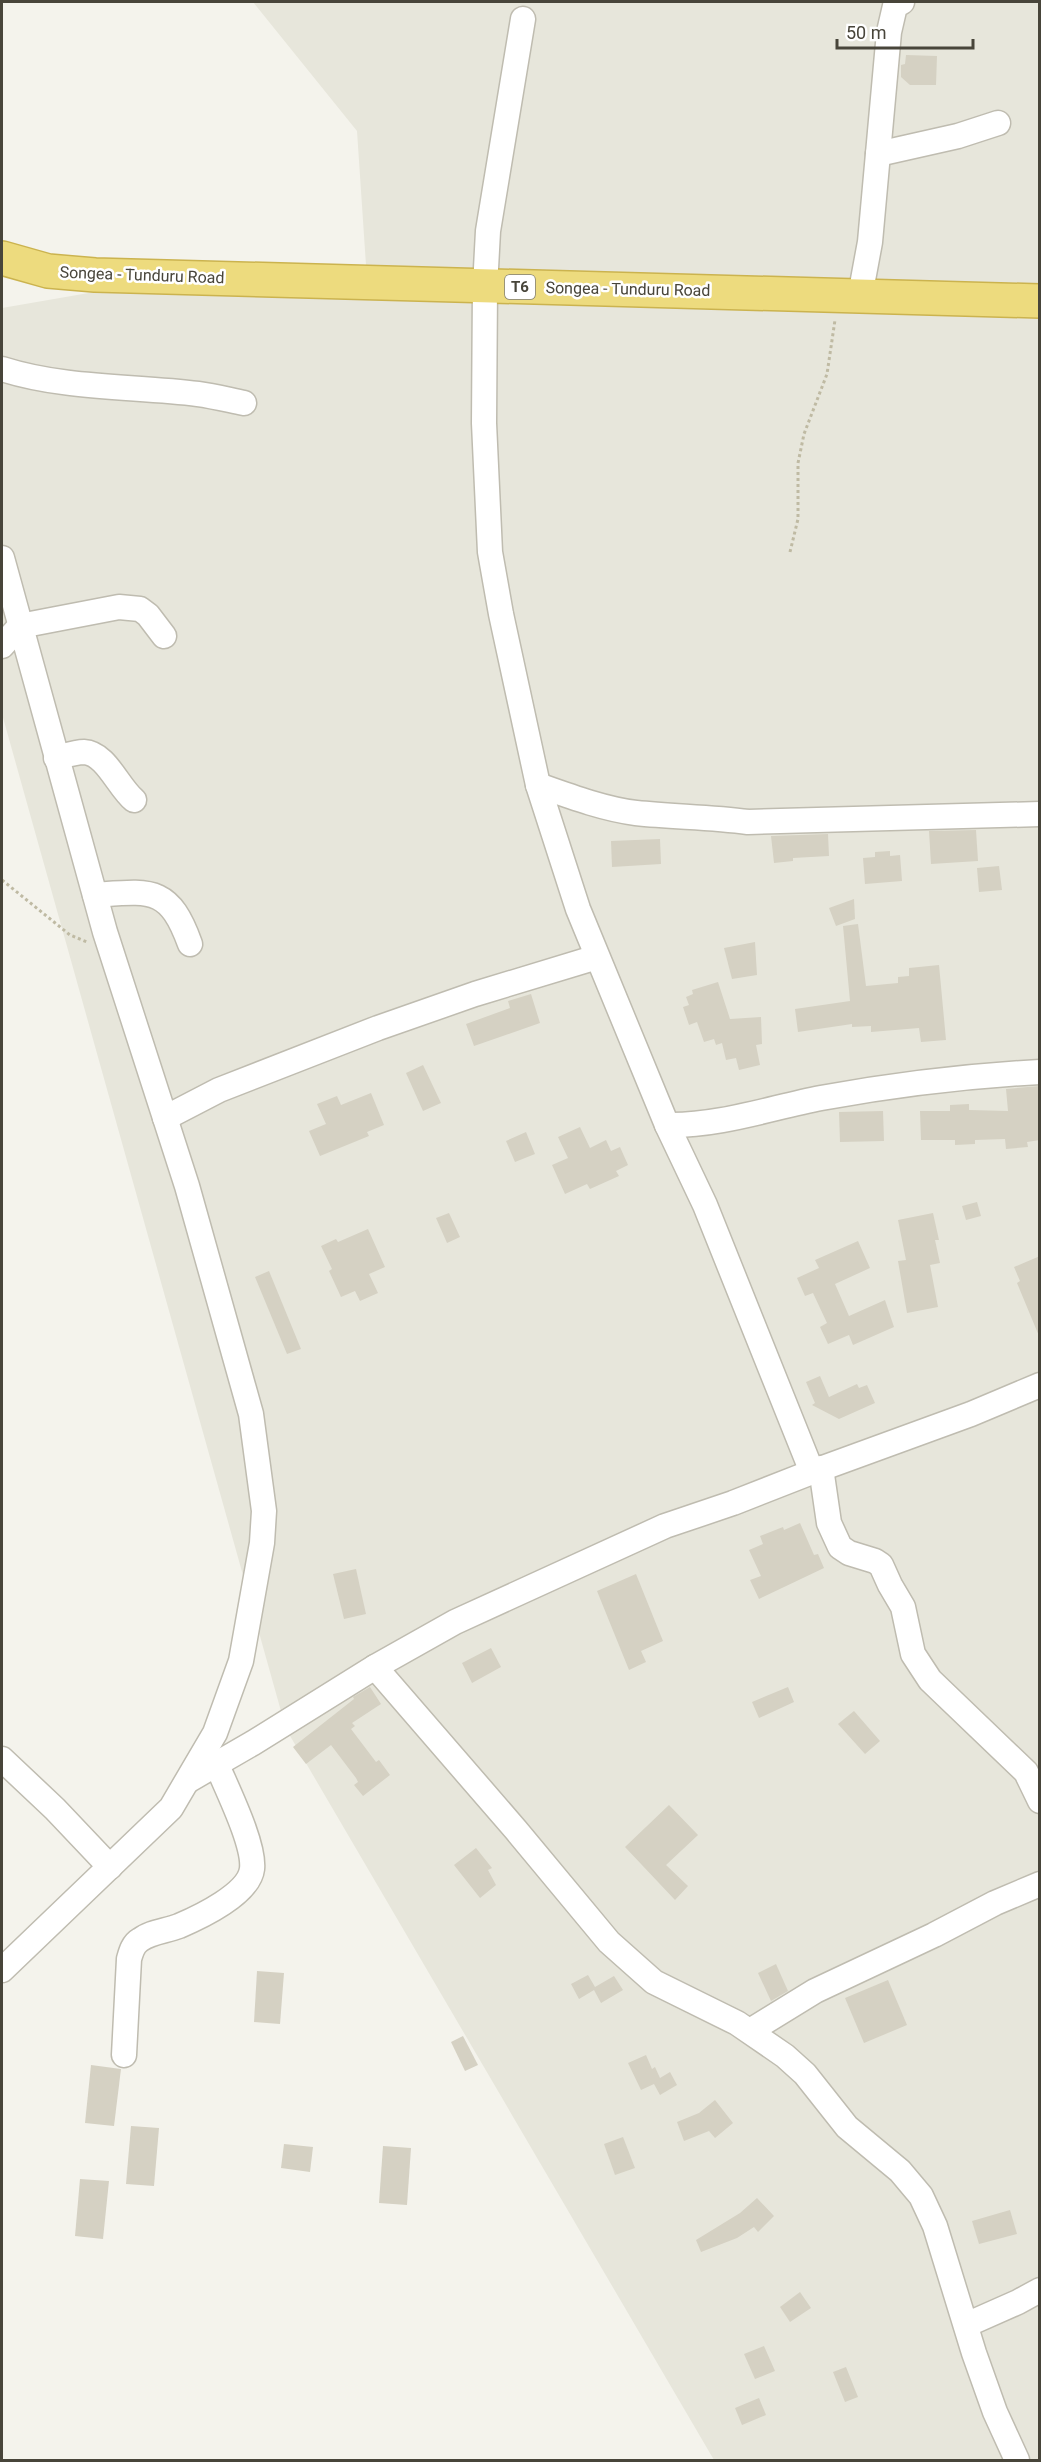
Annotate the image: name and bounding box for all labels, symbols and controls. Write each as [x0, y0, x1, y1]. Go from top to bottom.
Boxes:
scale bar [837, 12, 974, 50]
text: 50 m [846, 22, 886, 43]
street label: Songea - Tunduru Road [59, 263, 225, 287]
road number: T6 [505, 275, 535, 299]
street label: Songea - Tunduru Road [545, 278, 711, 300]

